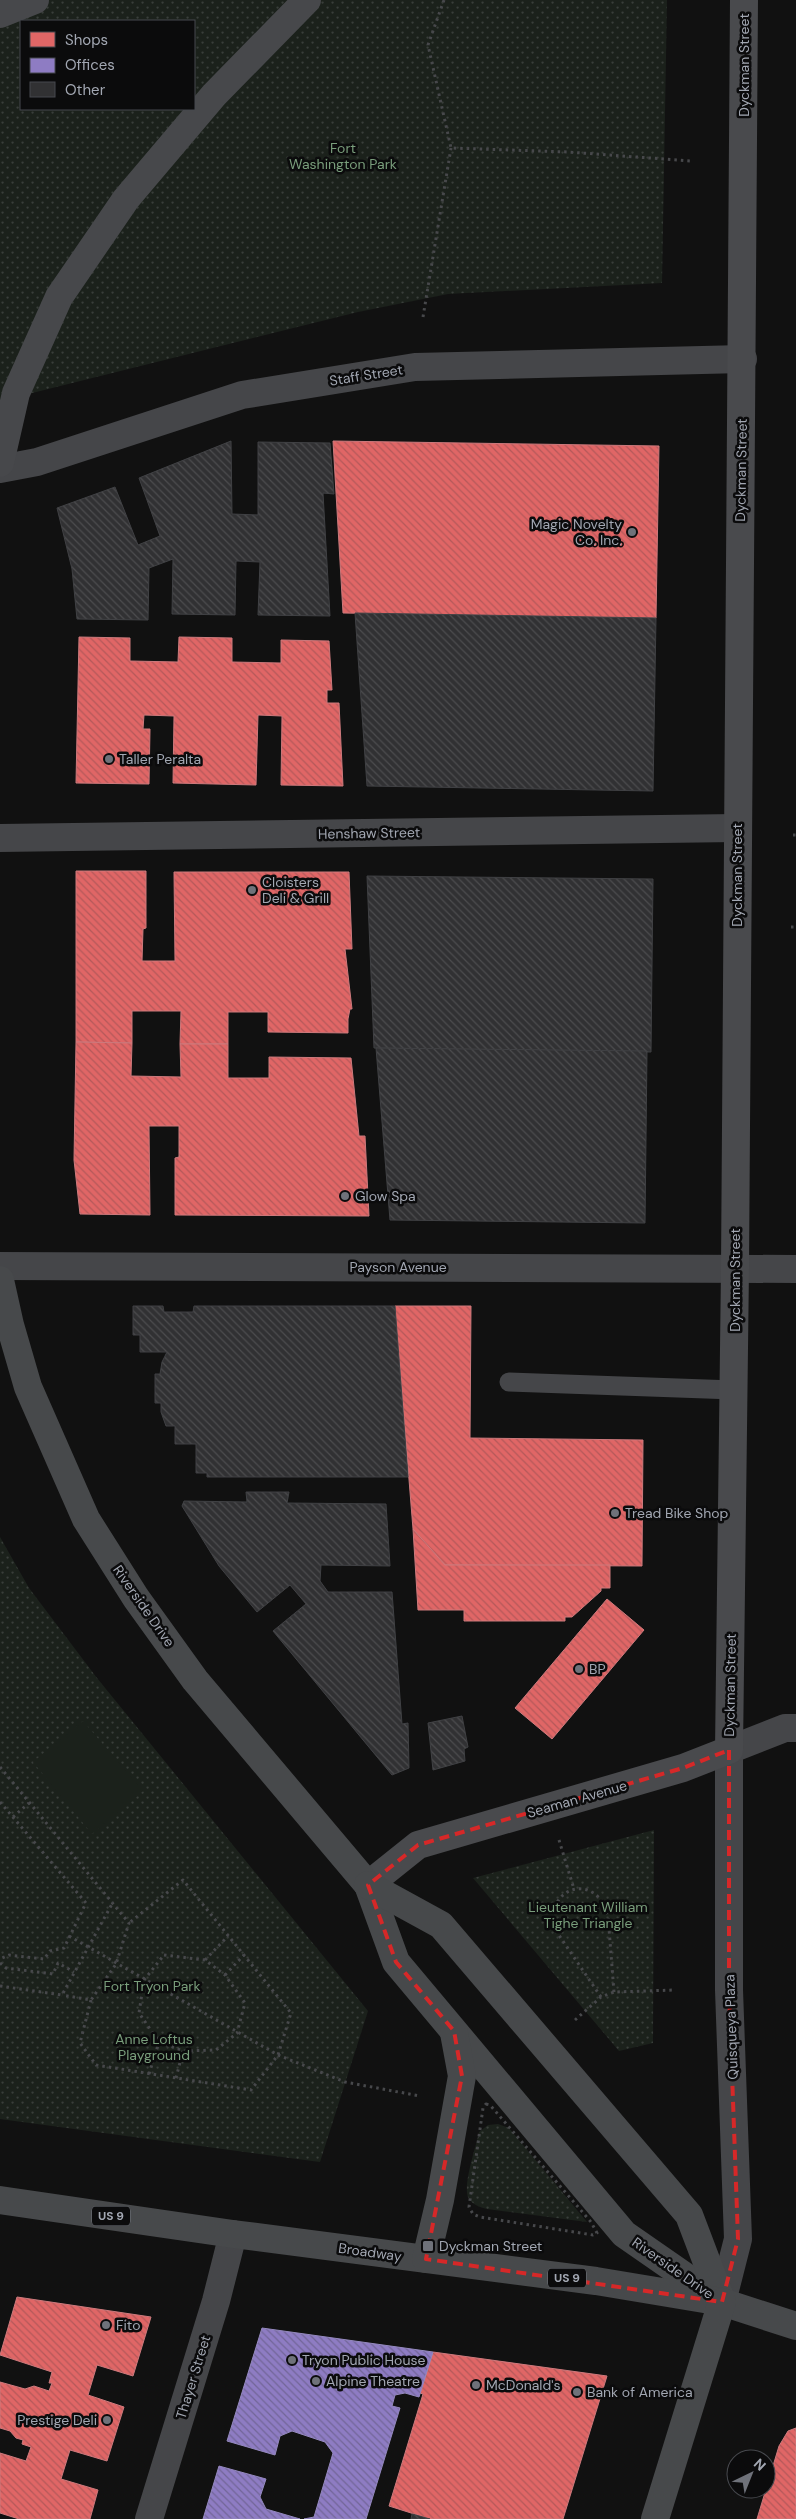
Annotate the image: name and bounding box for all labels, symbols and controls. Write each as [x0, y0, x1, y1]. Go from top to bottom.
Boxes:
street label: Dyckman Street [735, 13, 753, 117]
legend [20, 20, 195, 110]
text: Shops [65, 30, 108, 50]
text: Offices [65, 55, 115, 75]
text: Other [65, 80, 106, 100]
park label: Fort Washington Park [289, 139, 397, 173]
street label: Staff Street [328, 360, 404, 390]
street label: Dyckman Street [731, 418, 751, 522]
place label: Magic Novelty Co. Inc. [531, 515, 622, 549]
marker: Magic Novelty Co. Inc. [626, 526, 638, 538]
place label: Taller Peralta [119, 750, 201, 768]
marker: Taller Peralta [103, 753, 115, 765]
street label: Henshaw Street [318, 823, 420, 843]
street label: Dyckman Street [728, 823, 746, 927]
place label: Cloisters Deli & Grill [262, 873, 329, 907]
marker: Cloisters Deli & Grill [246, 884, 258, 896]
place label: Glow Spa [355, 1187, 416, 1205]
marker: Glow Spa [339, 1190, 351, 1202]
street label: Dyckman Street [726, 1228, 744, 1332]
street label: Payson Avenue [349, 1258, 447, 1276]
place label: Tread Bike Shop [625, 1504, 729, 1522]
marker: Tread Bike Shop [609, 1507, 621, 1519]
street label: Riverside Drive [109, 1562, 179, 1650]
street label: Dyckman Street [720, 1633, 740, 1737]
place label: BP [589, 1660, 606, 1678]
marker: BP [573, 1663, 585, 1675]
street label: Seaman Avenue [525, 1776, 629, 1822]
park label: Lieutenant William Tighe Triangle [528, 1898, 648, 1932]
street label: Quisqueya Plaza [720, 1974, 742, 2080]
park label: Fort Tryon Park [104, 1977, 200, 1995]
park label: Anne Loftus Playground [115, 2030, 193, 2064]
road number: US 9 [92, 2206, 130, 2226]
street label: Riverside Drive [629, 2233, 717, 2303]
place label: Dyckman Street [439, 2237, 542, 2255]
street label: Broadway [337, 2239, 403, 2265]
marker: Dyckman Street [421, 2239, 435, 2253]
road number: US 9 [548, 2268, 586, 2288]
place label: Fito [116, 2316, 140, 2334]
marker: Fito [100, 2319, 112, 2331]
street label: Thayer Street [172, 2333, 214, 2421]
place label: Tryon Public House [302, 2351, 425, 2369]
marker: Tryon Public House [286, 2354, 298, 2366]
place label: Alpine Theatre [326, 2372, 420, 2390]
marker: Alpine Theatre [310, 2375, 322, 2387]
place label: McDonald's [486, 2376, 561, 2394]
marker: McDonald's [470, 2379, 482, 2391]
place label: Bank of America [587, 2383, 693, 2401]
marker: Bank of America [571, 2386, 583, 2398]
place label: Prestige Deli [17, 2411, 97, 2429]
marker: Prestige Deli [101, 2414, 113, 2426]
north arrow [726, 2449, 776, 2499]
text: N [750, 2454, 770, 2475]

